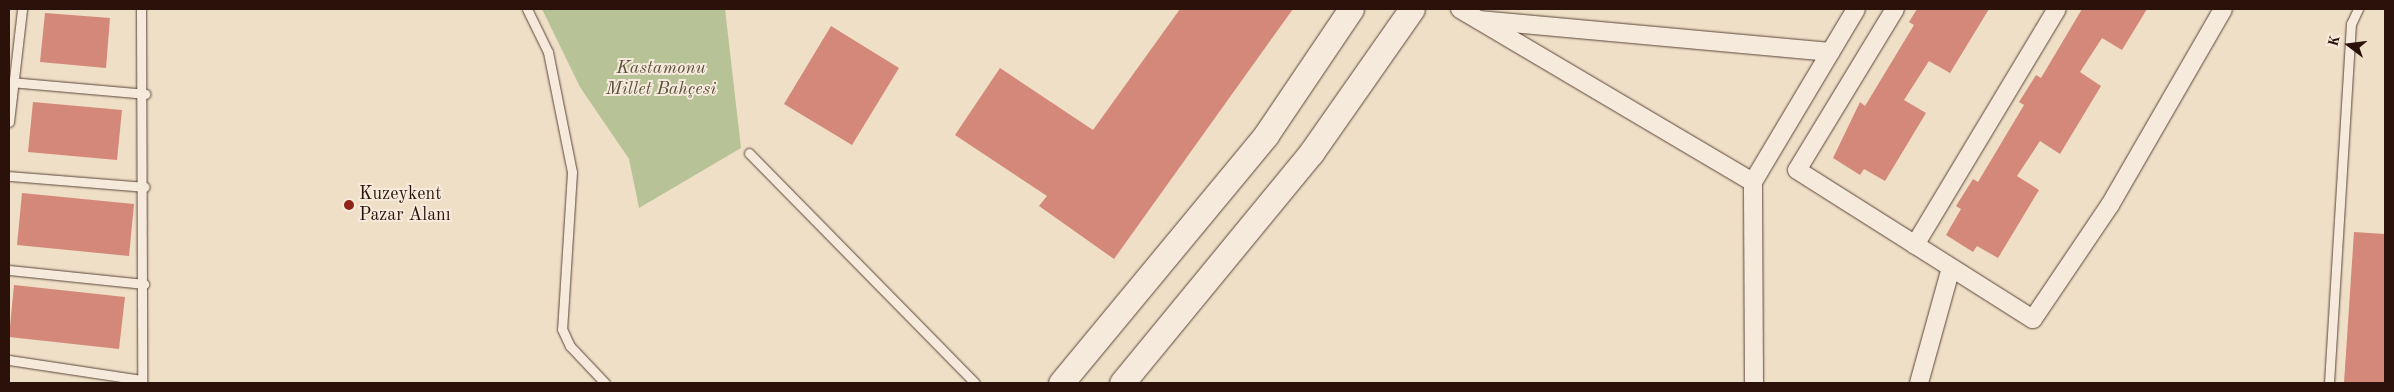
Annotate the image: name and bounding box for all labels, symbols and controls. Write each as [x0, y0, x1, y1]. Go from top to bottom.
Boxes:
north arrow [2324, 20, 2374, 70]
text: K [2326, 34, 2343, 48]
park label: Kastamonu Millet Bahçesi [606, 58, 716, 100]
place label: Kuzeykent Pazar Alanı [359, 184, 451, 226]
marker: Kuzeykent Pazar Alanı [343, 199, 355, 211]

